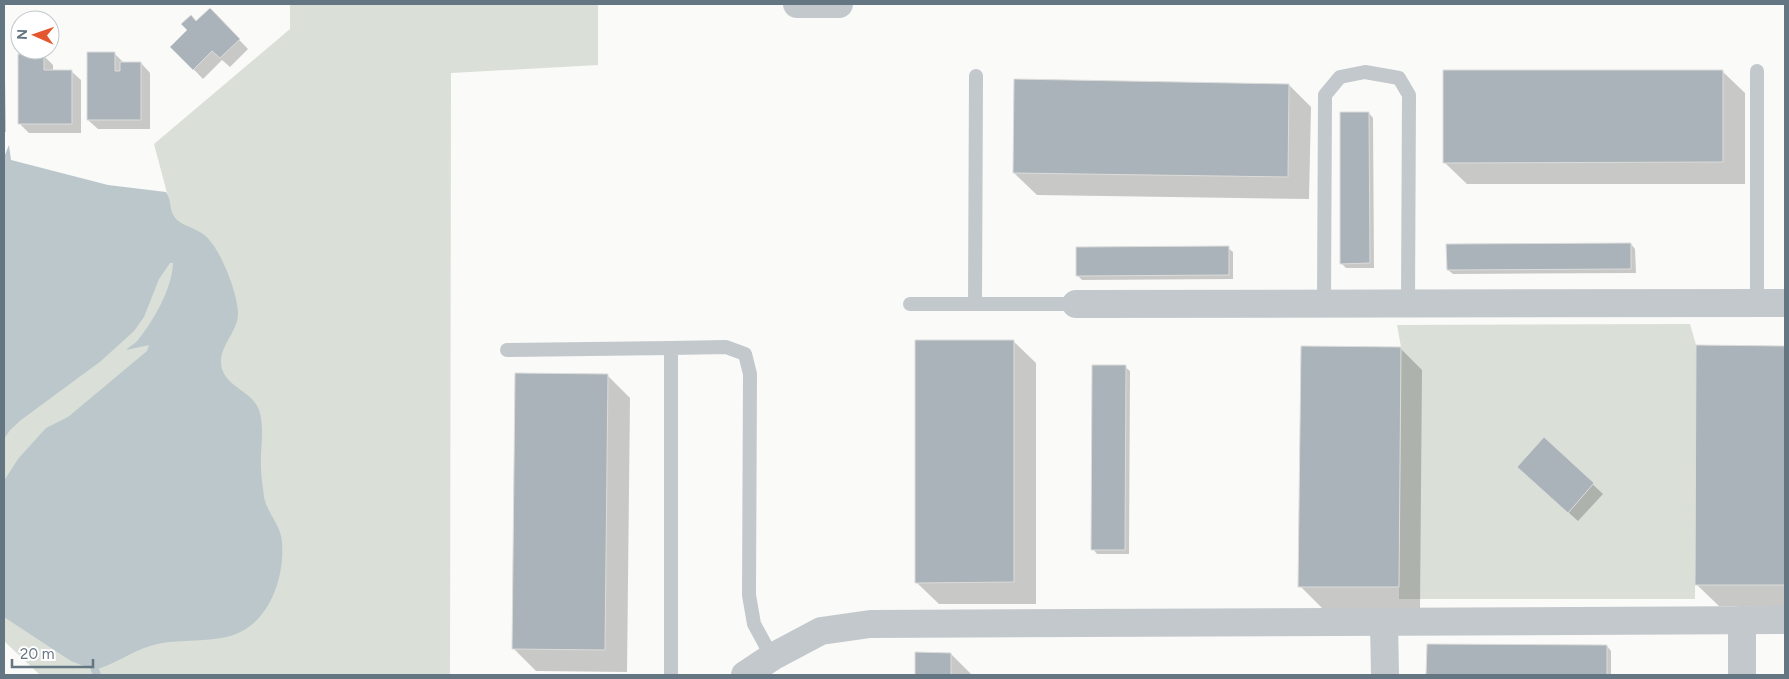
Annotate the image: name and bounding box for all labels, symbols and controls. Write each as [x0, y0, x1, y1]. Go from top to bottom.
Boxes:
north arrow [10, 10, 60, 60]
text: N [14, 29, 31, 40]
scale bar [12, 636, 94, 668]
text: 20 m [20, 645, 54, 663]

